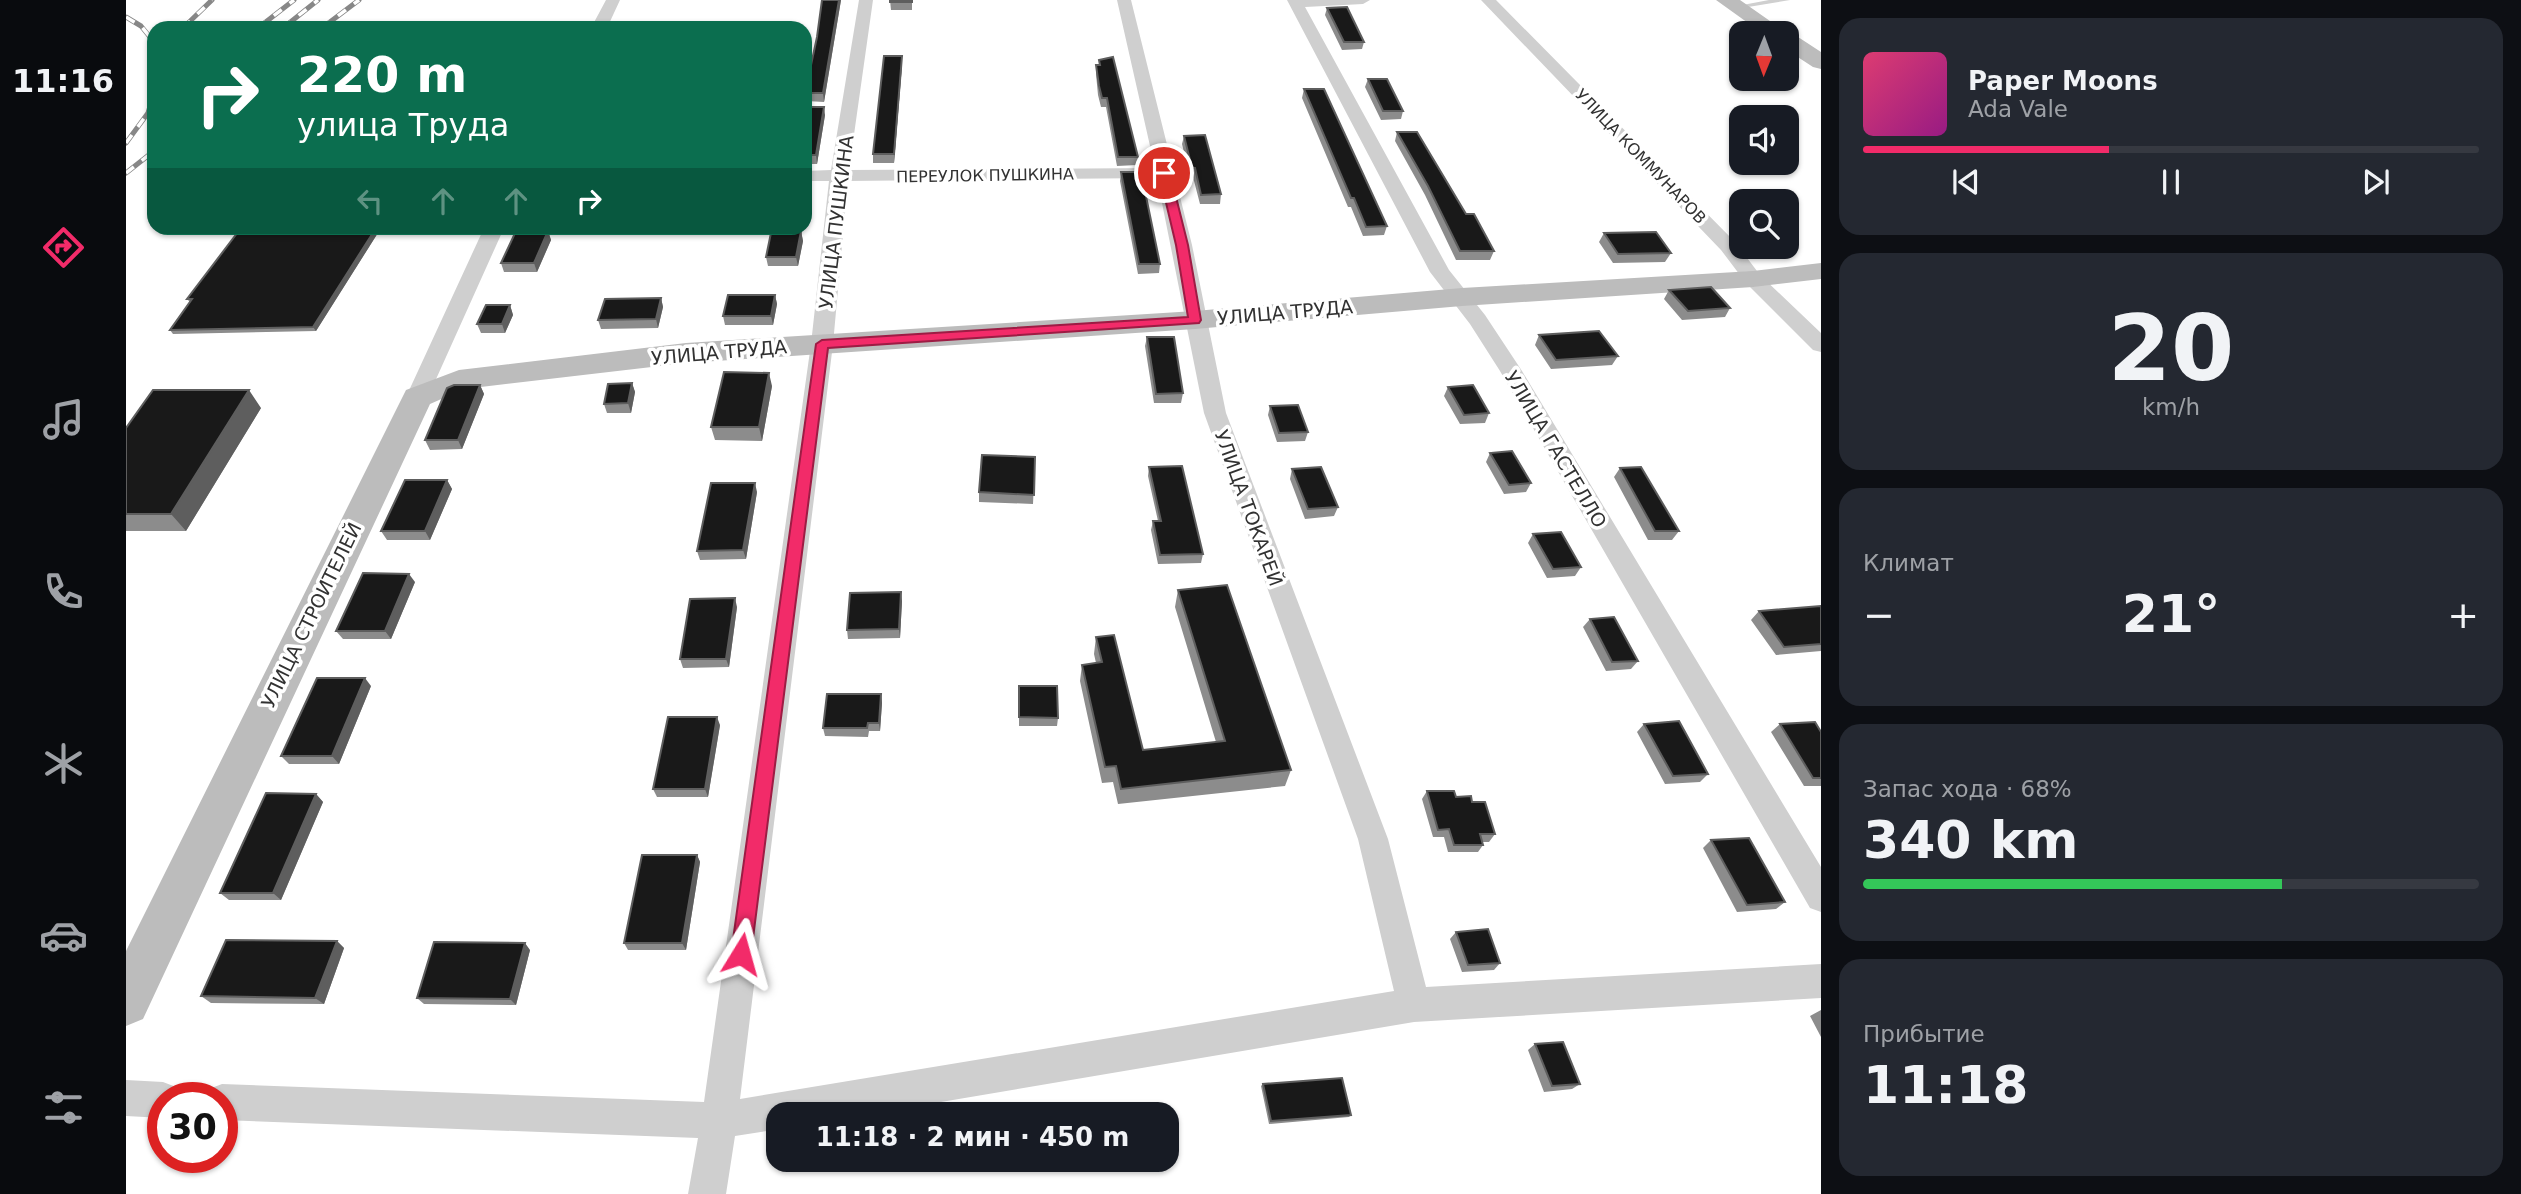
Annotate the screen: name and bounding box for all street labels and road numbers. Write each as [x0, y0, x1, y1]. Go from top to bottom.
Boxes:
street label: УЛИЦА КОММУНАРОВ [1571, 85, 1710, 228]
street label: УЛИЦА ПУШКИНА [814, 134, 858, 310]
street label: ПЕРЕУЛОК ПУШКИНА [896, 164, 1074, 187]
street label: УЛИЦА ТРУДА [1216, 295, 1354, 329]
street label: УЛИЦА ТРУДА [650, 335, 788, 369]
street label: УЛИЦА ГАСТЕЛЛО [1501, 367, 1611, 531]
street label: УЛИЦА ТОКАРЕЙ [1211, 427, 1287, 589]
street label: УЛИЦА СТРОИТЕЛЕЙ [257, 519, 365, 711]

